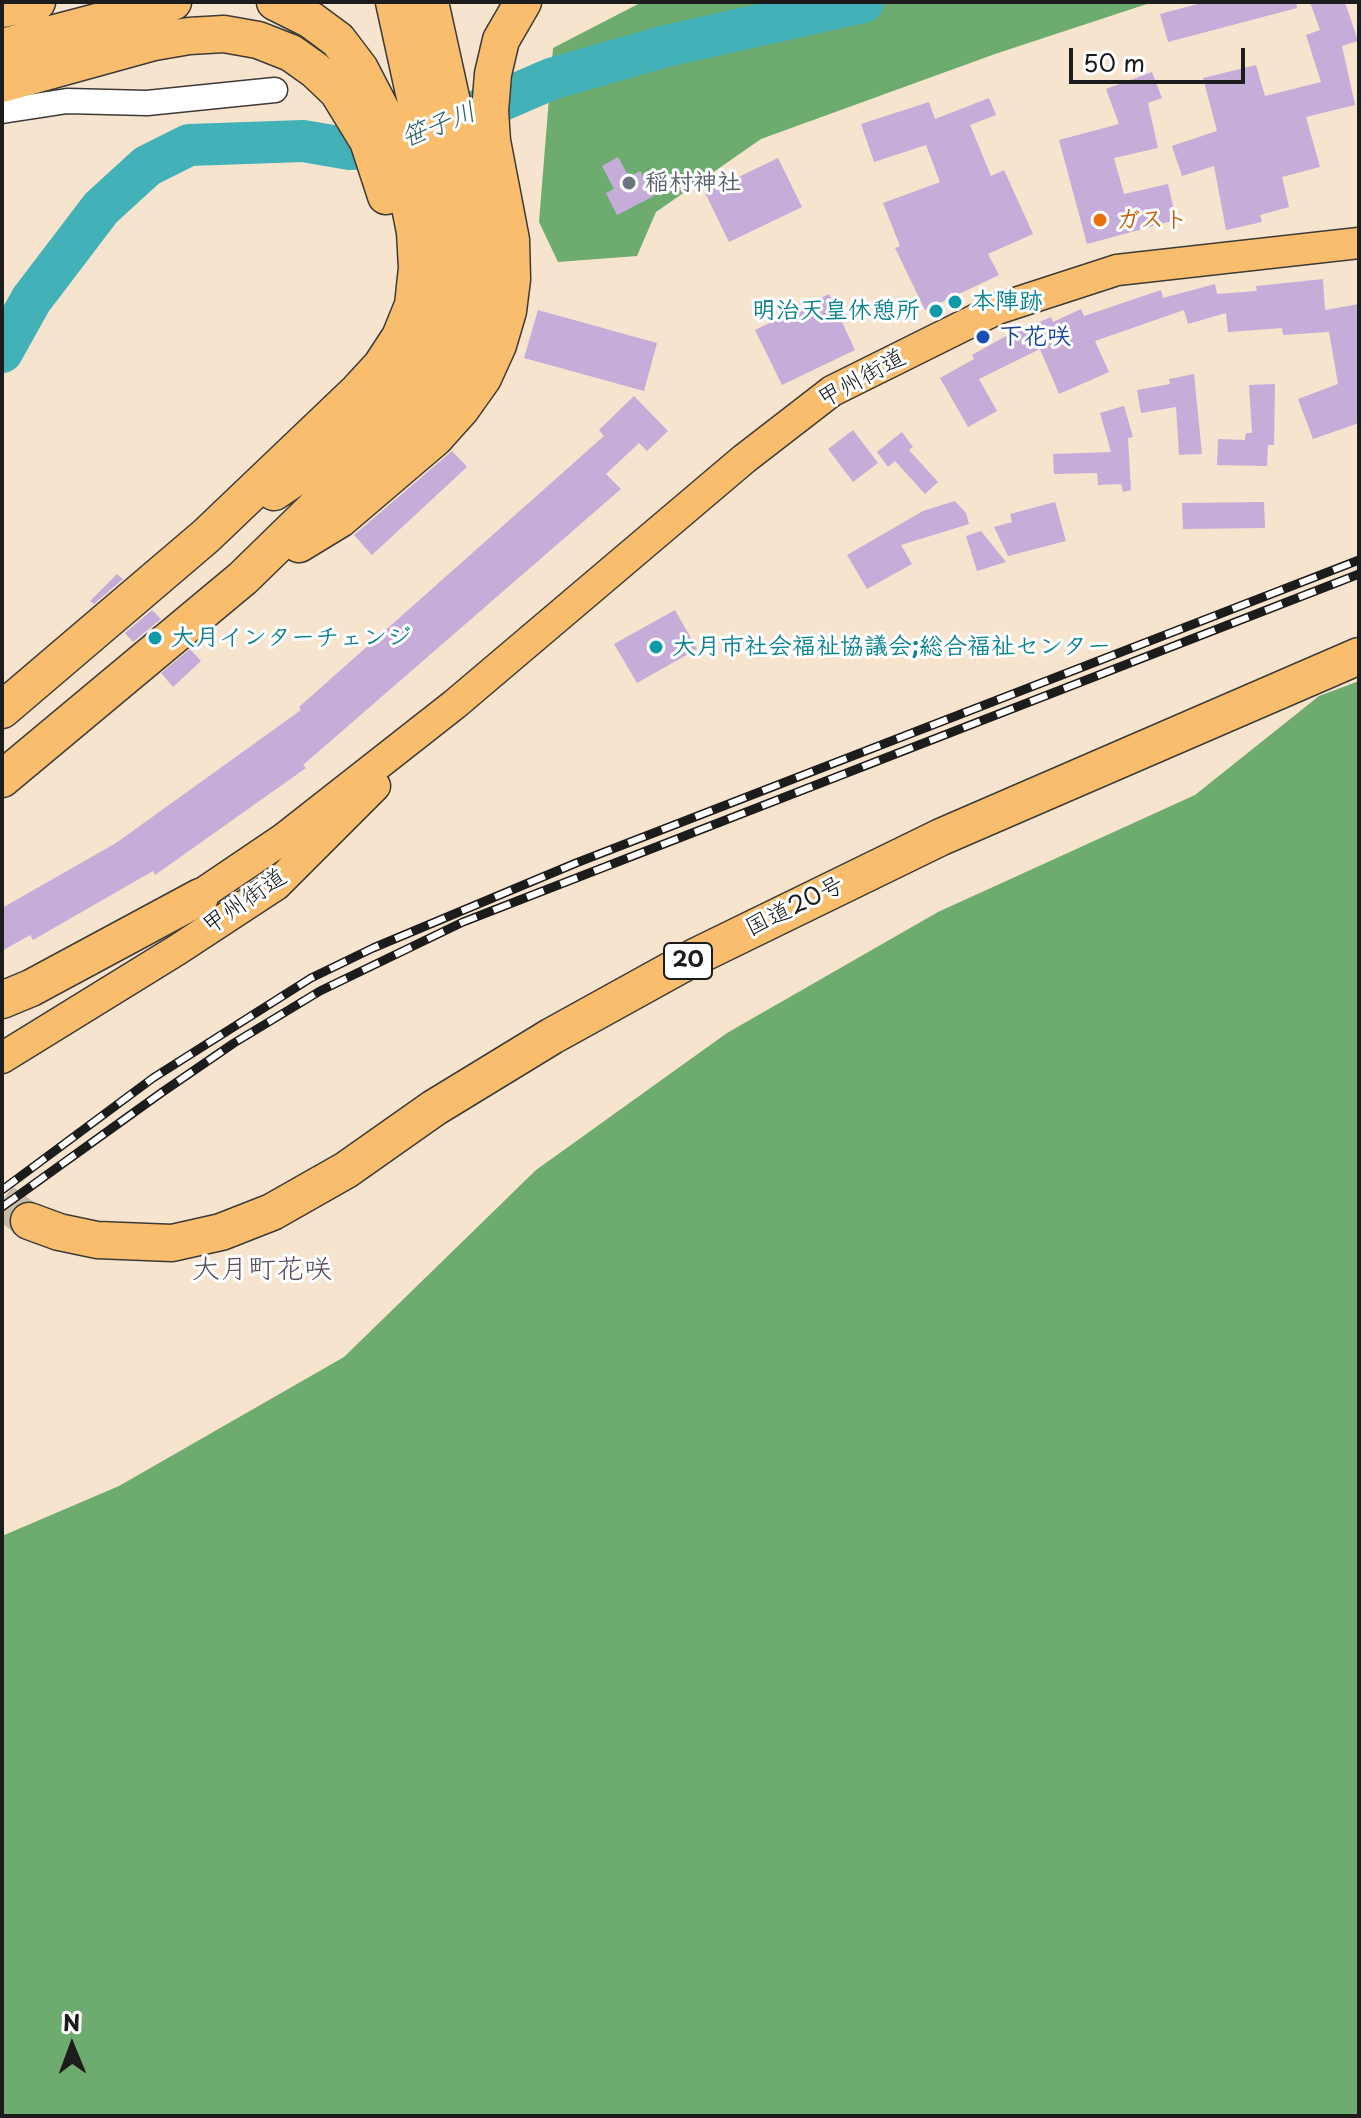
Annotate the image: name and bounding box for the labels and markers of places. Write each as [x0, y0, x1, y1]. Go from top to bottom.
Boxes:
place label: 稲村神社 [645, 169, 741, 197]
marker: 稲村神社 [620, 174, 638, 192]
place label: ガスト [1116, 206, 1188, 234]
marker: ガスト [1091, 211, 1109, 229]
place label: 本陣跡 [971, 288, 1043, 316]
marker: 本陣跡 [946, 293, 964, 311]
place label: 明治天皇休憩所 [752, 297, 920, 325]
marker: 明治天皇休憩所 [927, 302, 945, 320]
place label: 下花咲 [999, 323, 1071, 351]
marker: 下花咲 [974, 328, 992, 346]
place label: 大月インターチェンジ [171, 624, 411, 652]
marker: 大月インターチェンジ [146, 629, 164, 647]
place label: 大月市社会福祉協議会;総合福祉センター [672, 633, 1111, 661]
marker: 大月市社会福祉協議会;総合福祉センター [647, 638, 665, 656]

